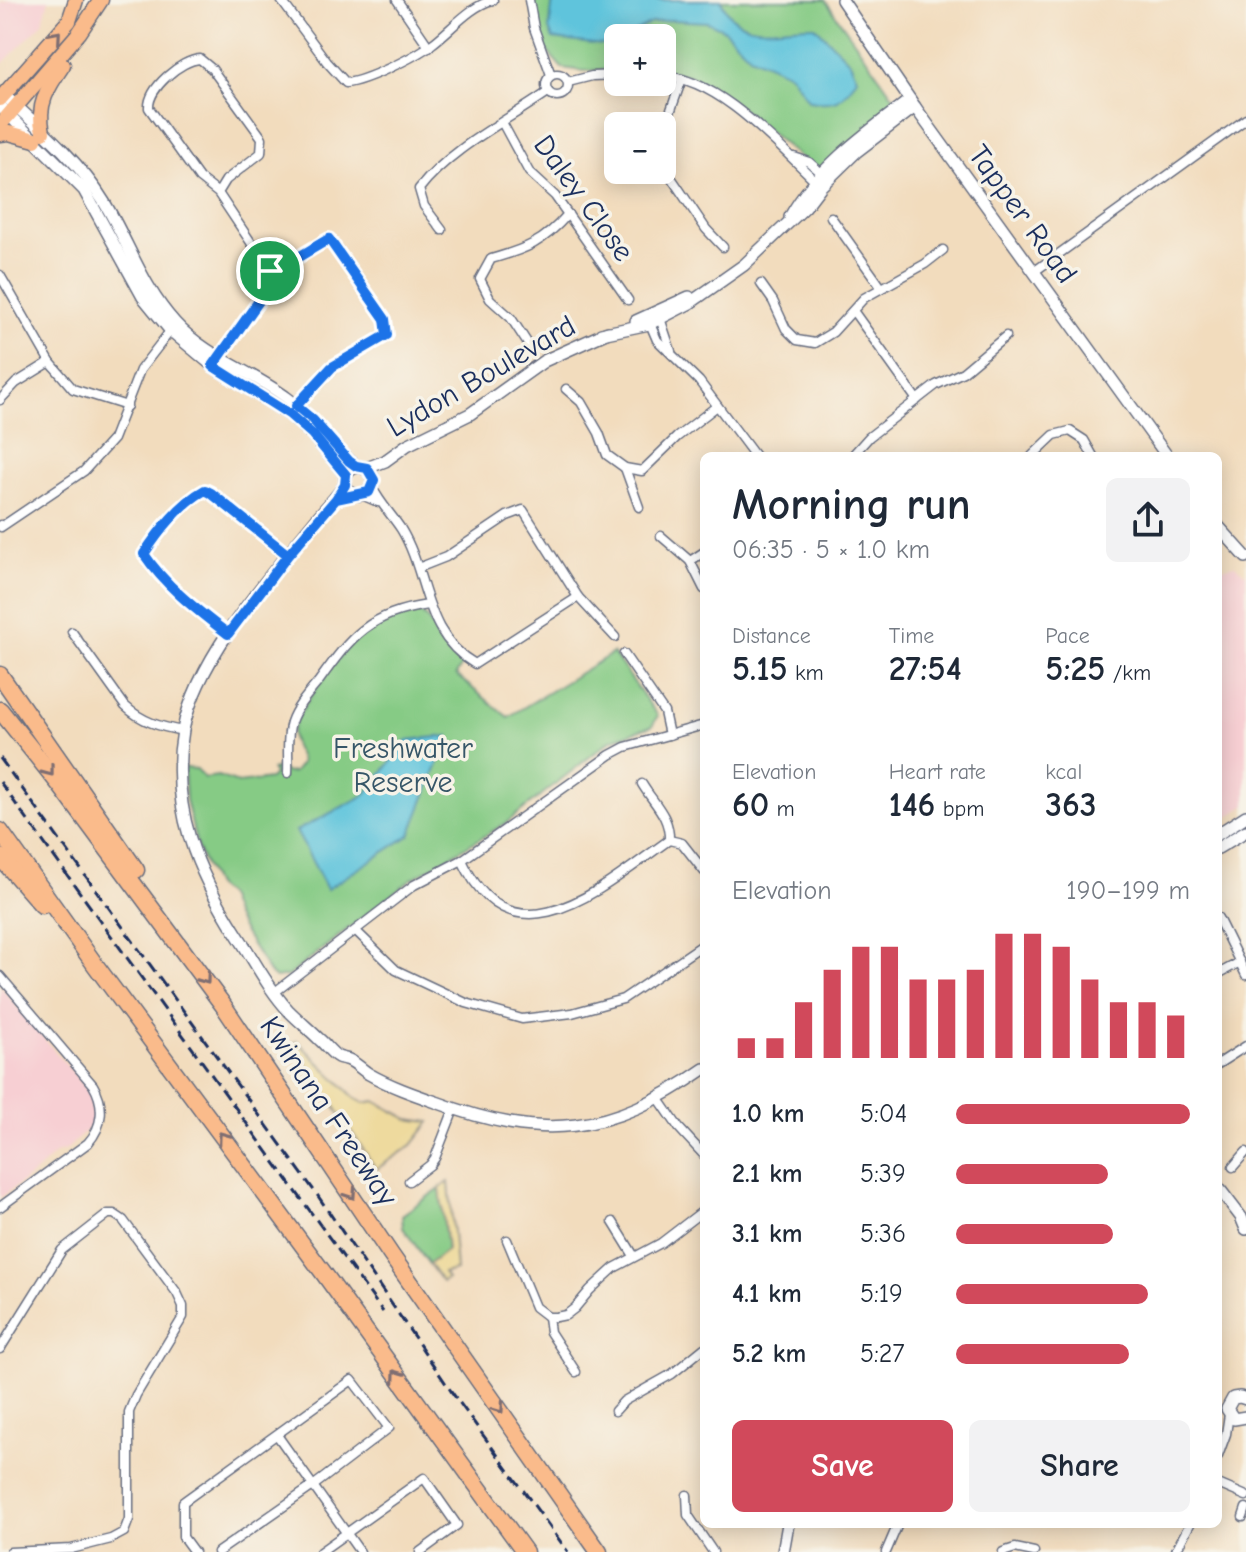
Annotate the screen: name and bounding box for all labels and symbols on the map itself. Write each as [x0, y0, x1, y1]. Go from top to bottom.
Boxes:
one-way arrow [46, 30, 60, 45]
street label: Daley Close [526, 128, 641, 268]
street label: Tapper Road [961, 138, 1084, 290]
pin [236, 237, 304, 305]
street label: Lydon Boulevard [381, 308, 582, 445]
park label: Freshwater Reserve [333, 731, 473, 800]
one-way arrow [40, 762, 54, 777]
one-way arrow [195, 971, 209, 985]
street label: Kwinana Freeway [252, 1010, 405, 1213]
one-way arrow [218, 1132, 233, 1146]
one-way arrow [341, 1186, 356, 1200]
one-way arrow [392, 1370, 407, 1384]
one-way arrow [489, 1399, 504, 1413]

